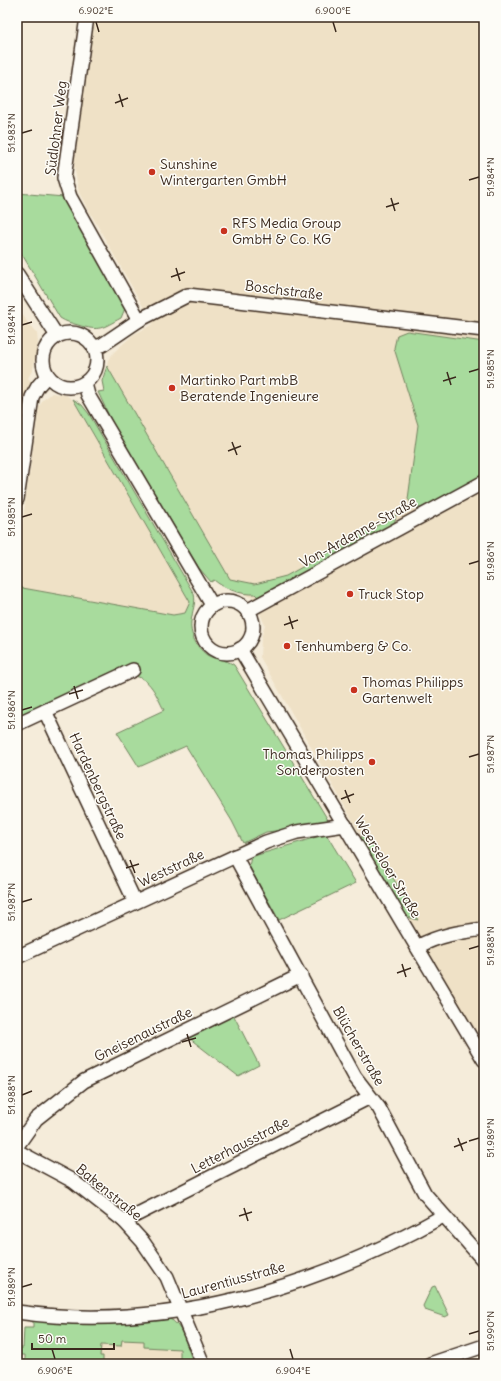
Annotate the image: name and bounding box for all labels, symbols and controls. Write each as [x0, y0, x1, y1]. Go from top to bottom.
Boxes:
text: 6.902°E [79, 4, 114, 17]
text: 6.900°E [315, 4, 351, 17]
street label: Südlohner Weg [41, 80, 71, 176]
text: 51.983°N [5, 113, 18, 153]
place label: Sunshine Wintergarten GmbH [160, 155, 287, 189]
text: 51.984°N [484, 157, 497, 197]
marker: Sunshine Wintergarten GmbH [147, 167, 157, 177]
place label: RFS Media Group GmbH & Co. KG [232, 214, 341, 248]
marker: RFS Media Group GmbH & Co. KG [219, 226, 229, 236]
street label: Boschstraße [244, 276, 324, 304]
text: 51.984°N [5, 305, 18, 345]
text: 51.985°N [484, 349, 497, 389]
place label: Martinko Part mbB Beratende Ingenieure [180, 371, 319, 405]
marker: Martinko Part mbB Beratende Ingenieure [167, 383, 177, 393]
street label: Von-Ardenne-Straße [296, 492, 420, 572]
text: 51.985°N [5, 497, 18, 537]
text: 51.986°N [484, 541, 497, 581]
place label: Truck Stop [358, 585, 424, 603]
marker: Truck Stop [345, 589, 355, 599]
place label: Tenhumberg & Co. [295, 637, 411, 655]
marker: Tenhumberg & Co. [282, 641, 292, 651]
place label: Thomas Philipps Gartenwelt [362, 673, 463, 707]
marker: Thomas Philipps Gartenwelt [349, 685, 359, 695]
text: 51.986°N [5, 690, 18, 730]
street label: Hardenbergstraße [65, 730, 131, 842]
text: 51.987°N [484, 735, 497, 773]
place label: Thomas Philipps Sonderposten [263, 745, 364, 779]
marker: Thomas Philipps Sonderposten [367, 757, 377, 767]
street label: Weerseloer Straße [351, 813, 425, 921]
street label: Weststraße [135, 845, 207, 891]
text: 51.987°N [5, 883, 18, 921]
text: 51.988°N [484, 926, 497, 966]
street label: Gneisenaustraße [91, 1002, 195, 1066]
street label: Blücherstraße [329, 1003, 389, 1089]
text: 51.988°N [5, 1075, 18, 1115]
street label: Letterhausstraße [188, 1113, 292, 1177]
text: 51.989°N [484, 1118, 497, 1158]
street label: Bakenstraße [72, 1160, 146, 1224]
street label: Laurentiusstraße [179, 1258, 287, 1302]
text: 51.989°N [5, 1267, 18, 1307]
text: 51.990°N [484, 1311, 497, 1351]
scale bar [32, 1325, 114, 1351]
text: 50 m [38, 1331, 67, 1346]
text: 6.906°E [37, 1364, 73, 1377]
text: 6.904°E [275, 1364, 311, 1377]

